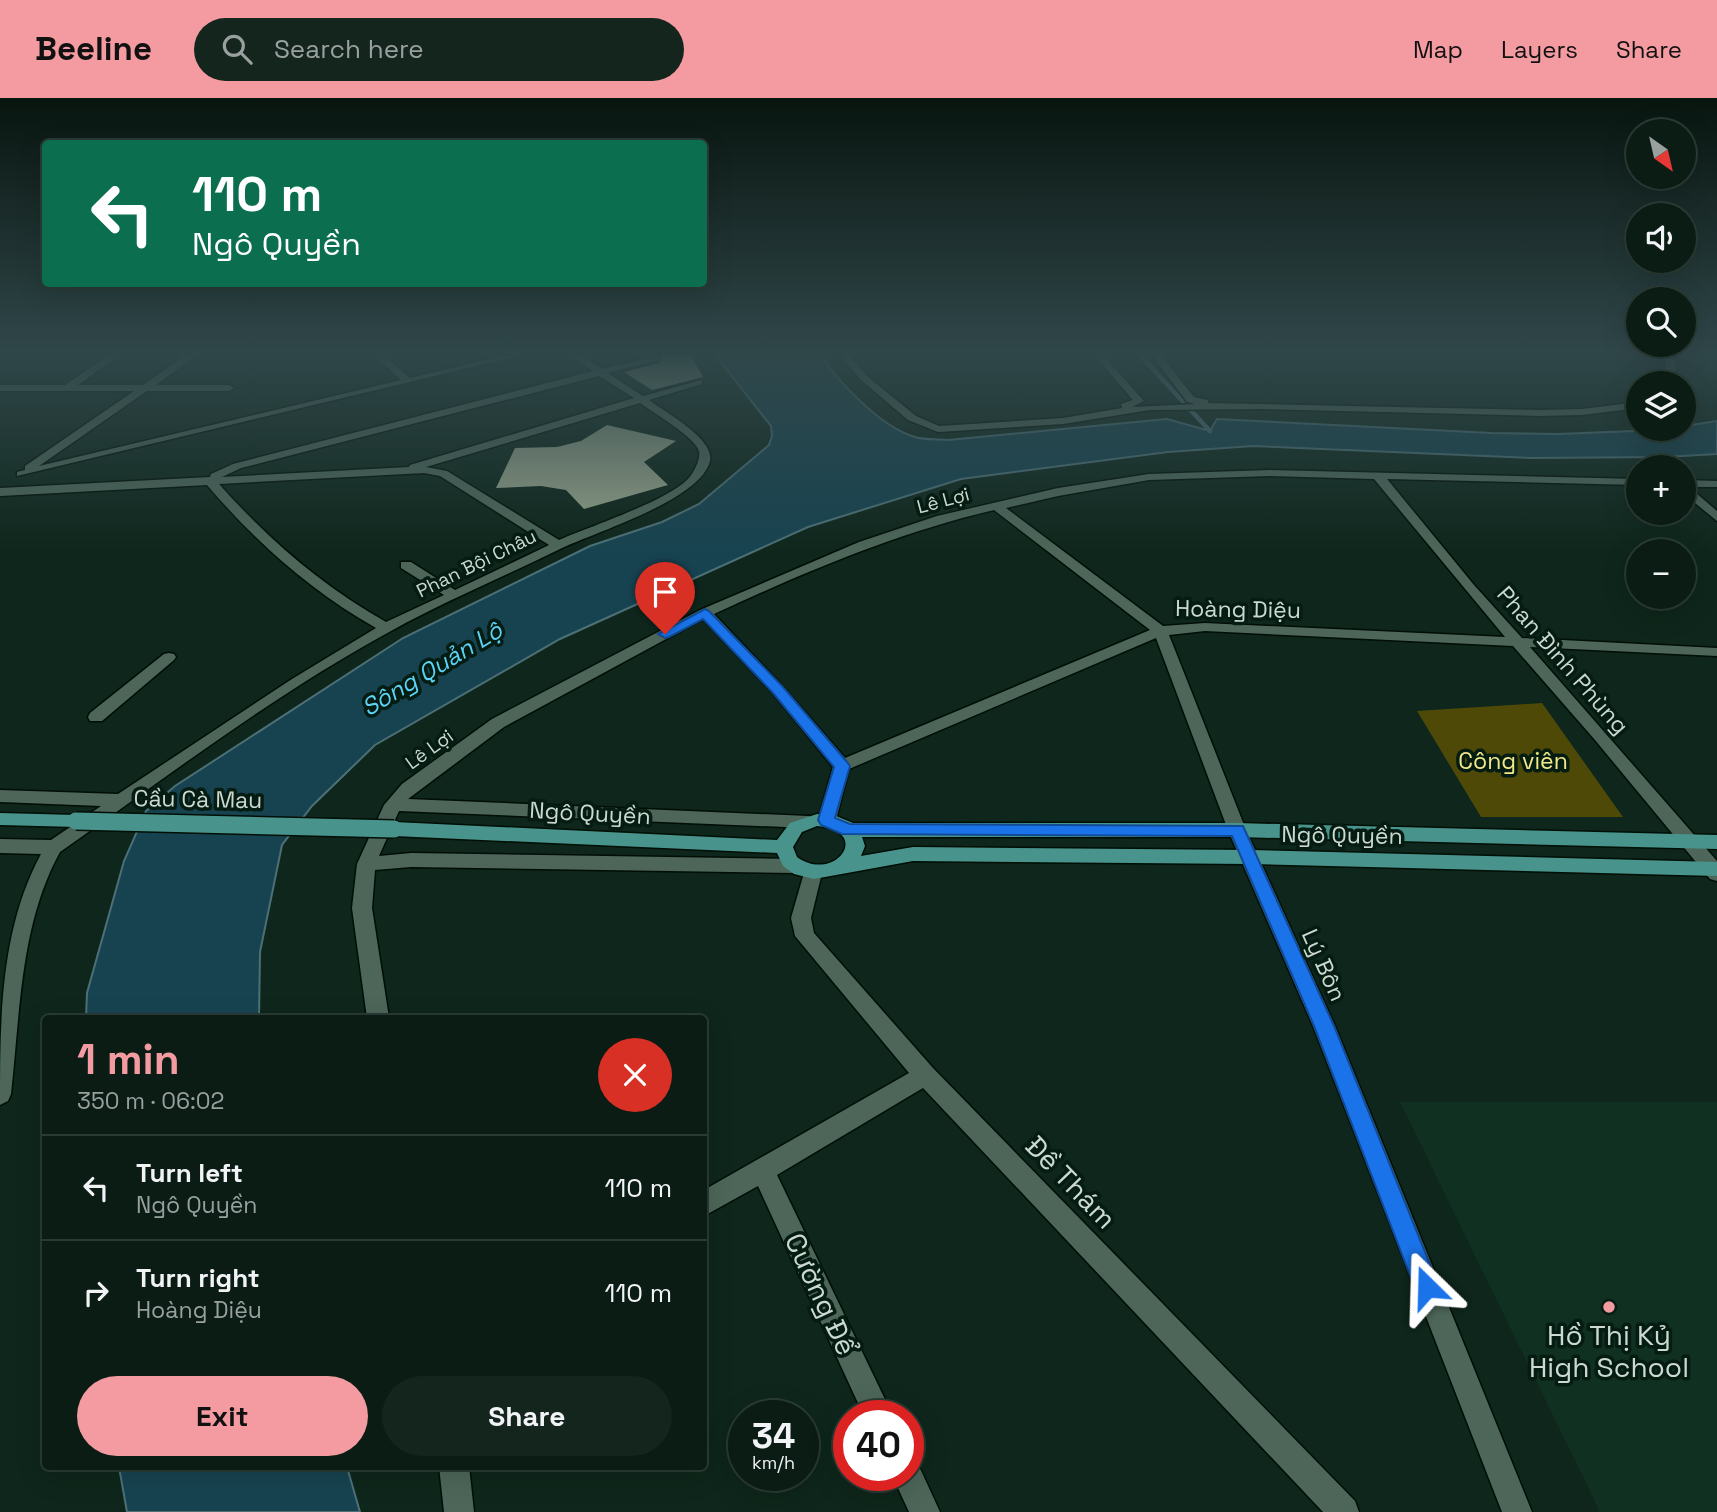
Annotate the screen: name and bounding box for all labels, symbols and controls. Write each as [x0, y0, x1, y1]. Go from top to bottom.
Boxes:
search box [194, 18, 684, 81]
text: Beeline [35, 28, 152, 70]
icon: search [218, 30, 256, 68]
text: Search here [274, 32, 424, 66]
text: Map [1413, 34, 1463, 65]
text: Layers [1501, 34, 1578, 65]
text: Share [1616, 34, 1682, 65]
north arrow [1626, 119, 1696, 189]
map controls [1626, 119, 1696, 609]
text: 110 m [192, 163, 322, 225]
icon: left [77, 168, 168, 259]
button: sound [1626, 203, 1696, 273]
text: Ngô Quyền [192, 224, 361, 264]
button: search [1626, 287, 1696, 357]
button: layers [1626, 371, 1696, 441]
button: + [1626, 455, 1696, 525]
street label: Lê Lợi [914, 481, 972, 519]
street label: Phan Bội Châu [412, 524, 540, 603]
button: − [1626, 539, 1696, 609]
pin [635, 562, 695, 634]
icon: arrive [646, 573, 684, 611]
street label: Phan Đình Phùng [1490, 580, 1636, 740]
street label: Hoàng Diệu [1175, 593, 1301, 625]
water label: Sông Quản Lộ [356, 614, 509, 723]
street label: Lê Lợi [400, 724, 458, 775]
park label: Công viên [1458, 746, 1568, 776]
street label: Cầu Cà Mau [133, 783, 263, 815]
street label: Ngô Quyền [529, 795, 651, 831]
street label: Ngô Quyền [1281, 819, 1403, 851]
street label: Lý Bôn [1295, 924, 1353, 1006]
text: 1 min [77, 1033, 180, 1086]
button: close [598, 1038, 672, 1112]
text: 350 m · 06:02 [77, 1086, 224, 1116]
street label: Đề Thám [1018, 1128, 1124, 1236]
text: Turn left [136, 1156, 243, 1190]
icon: left [77, 1169, 115, 1207]
text: 110 m [605, 1171, 672, 1205]
text: Ngô Quyền [136, 1190, 257, 1220]
street label: Cường Để [777, 1227, 865, 1361]
position arrow [1390, 1250, 1464, 1324]
text: Turn right [136, 1261, 260, 1295]
icon: right [77, 1274, 115, 1312]
text: 110 m [605, 1276, 672, 1310]
text: Hoàng Diệu [136, 1295, 262, 1325]
marker: Hồ Thị Kỷ High School [1601, 1299, 1617, 1315]
place label: Hồ Thị Kỷ High School [1529, 1317, 1689, 1385]
button: Exit [77, 1376, 368, 1456]
button: Share [382, 1376, 672, 1456]
speed limit sign: 40 [833, 1400, 924, 1491]
text: 34 [752, 1414, 795, 1458]
text: km/h [752, 1451, 795, 1474]

